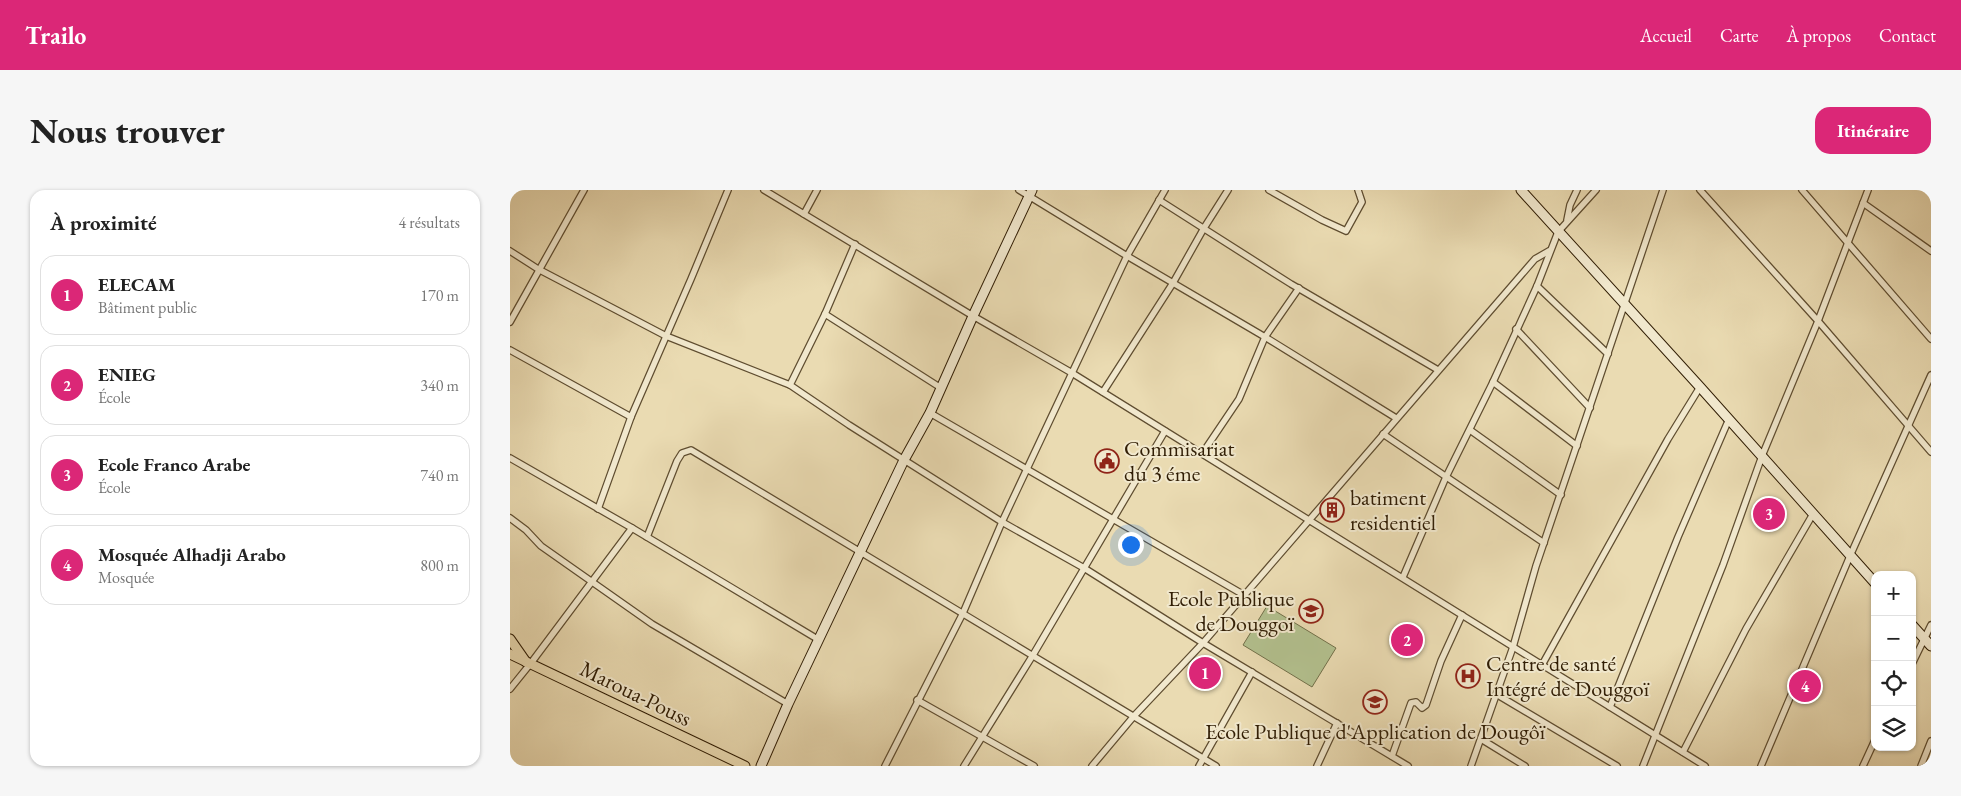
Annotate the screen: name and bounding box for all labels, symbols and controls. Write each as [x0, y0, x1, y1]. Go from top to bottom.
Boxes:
text: Trailo [25, 20, 86, 51]
text: Accueil [1640, 24, 1692, 47]
text: Carte [1720, 24, 1759, 47]
text: À propos [1787, 24, 1851, 47]
text: Contact [1879, 24, 1936, 47]
button: Itinéraire [1815, 107, 1931, 154]
text: Nous trouver [30, 108, 225, 153]
text: À proximité [50, 209, 157, 236]
text: 4 résultats [398, 212, 460, 233]
text: ELECAM [98, 272, 175, 297]
text: 1 [63, 285, 71, 306]
text: 170 m [420, 285, 459, 306]
text: Bâtiment public [98, 297, 197, 318]
text: ENIEG [98, 362, 156, 387]
text: 2 [63, 375, 71, 396]
text: 340 m [420, 375, 459, 396]
text: École [98, 387, 131, 408]
place label: Commisariat du 3 éme [1124, 434, 1235, 488]
public building icon: Commisariat du 3 éme [1094, 448, 1120, 474]
text: Ecole Franco Arabe [98, 452, 250, 477]
text: 3 [63, 465, 71, 486]
text: 740 m [420, 465, 459, 486]
text: École [98, 477, 131, 498]
place label: batiment residentiel [1350, 483, 1436, 537]
pin: 3 [1753, 495, 1785, 533]
building icon: batiment residentiel [1319, 497, 1345, 523]
your location [1118, 532, 1144, 558]
text: Mosquée Alhadji Arabo [98, 542, 286, 567]
text: 4 [63, 555, 71, 576]
text: 800 m [420, 555, 459, 576]
text: Mosquée [98, 567, 154, 588]
map controls [1871, 571, 1916, 751]
button: + [1871, 571, 1916, 616]
place label: Ecole Publique de Douggoï [1168, 584, 1295, 638]
school or university icon: Ecole Publique de Douggoï [1298, 598, 1324, 624]
button: − [1871, 616, 1916, 661]
pin: 2 [1391, 621, 1423, 659]
place label: Centre de santé Intégré de Douggoï [1486, 649, 1650, 703]
street label: Maroua-Pouss [575, 654, 696, 733]
pin: 1 [1189, 654, 1221, 692]
button: locate [1871, 661, 1916, 706]
hospital icon: Centre de santé Intégré de Douggoï [1455, 663, 1481, 689]
pin: 4 [1789, 667, 1821, 705]
school or university icon: Ecole Publique d'Application de Dougôï [1362, 689, 1388, 715]
button: layers [1871, 706, 1916, 751]
place label: Ecole Publique d'Application de Dougôï [1205, 717, 1546, 746]

